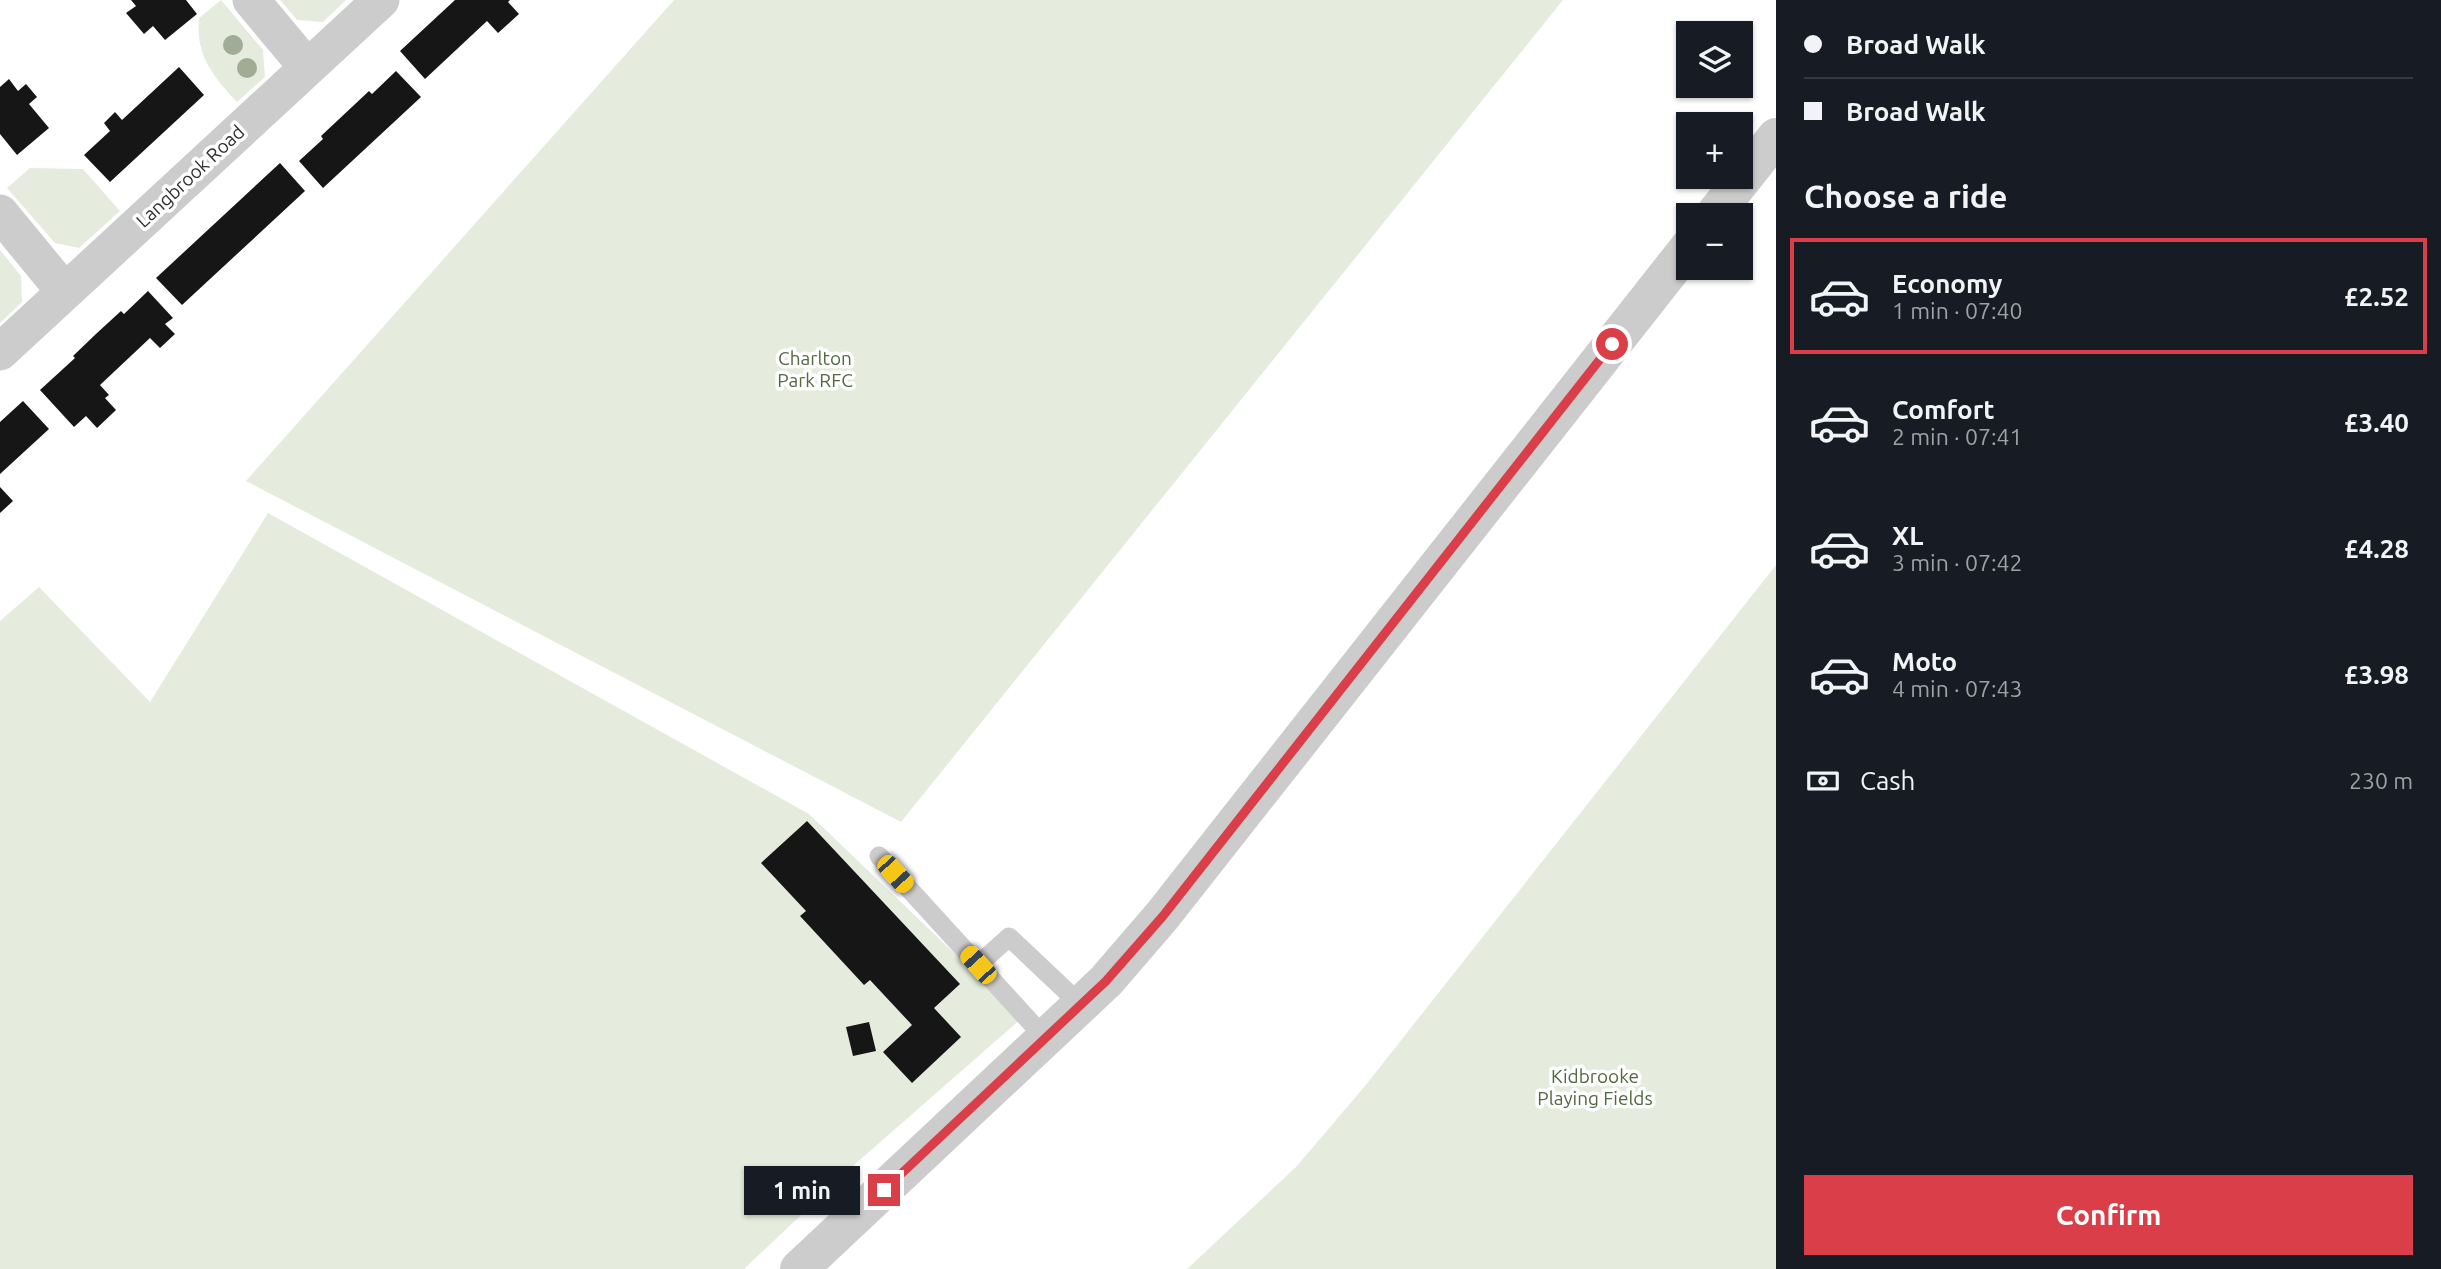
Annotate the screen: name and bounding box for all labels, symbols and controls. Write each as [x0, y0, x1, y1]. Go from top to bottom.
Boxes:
map controls [1676, 21, 1753, 280]
button: layers [1676, 21, 1753, 98]
text: Broad Walk [1846, 30, 1986, 59]
text: Broad Walk [1846, 97, 1986, 126]
button: + [1676, 112, 1753, 189]
street label: Langbrook Road [131, 120, 249, 232]
text: Choose a ride [1804, 178, 2007, 214]
button: − [1676, 203, 1753, 280]
icon: car [1808, 265, 1871, 328]
text: Economy [1892, 269, 2002, 298]
text: £2.52 [2344, 282, 2409, 311]
text: 1 min · 07:40 [1892, 298, 2023, 323]
route start [1596, 328, 1628, 360]
park label: Charlton Park RFC [777, 347, 853, 391]
icon: car [1808, 391, 1871, 454]
text: Comfort [1892, 395, 1995, 424]
text: £3.40 [2344, 408, 2409, 437]
text: 2 min · 07:41 [1892, 424, 2023, 449]
icon: car [1808, 517, 1871, 580]
text: XL [1892, 521, 1923, 550]
text: £4.28 [2344, 534, 2409, 563]
text: 3 min · 07:42 [1892, 550, 2023, 575]
icon: car [1808, 643, 1871, 706]
text: Moto [1892, 647, 1957, 676]
text: £3.98 [2344, 660, 2409, 689]
text: 4 min · 07:43 [1892, 676, 2023, 701]
icon: cash [1804, 762, 1842, 800]
text: Cash [1860, 766, 1915, 795]
text: 230 m [2349, 768, 2413, 793]
car [874, 851, 917, 897]
car [957, 942, 1000, 988]
park label: Kidbrooke Playing Fields [1537, 1065, 1653, 1109]
callout: 1 min [744, 1166, 860, 1214]
route end [868, 1174, 900, 1206]
button: Confirm [1804, 1175, 2413, 1255]
text: 1 min [773, 1178, 831, 1203]

